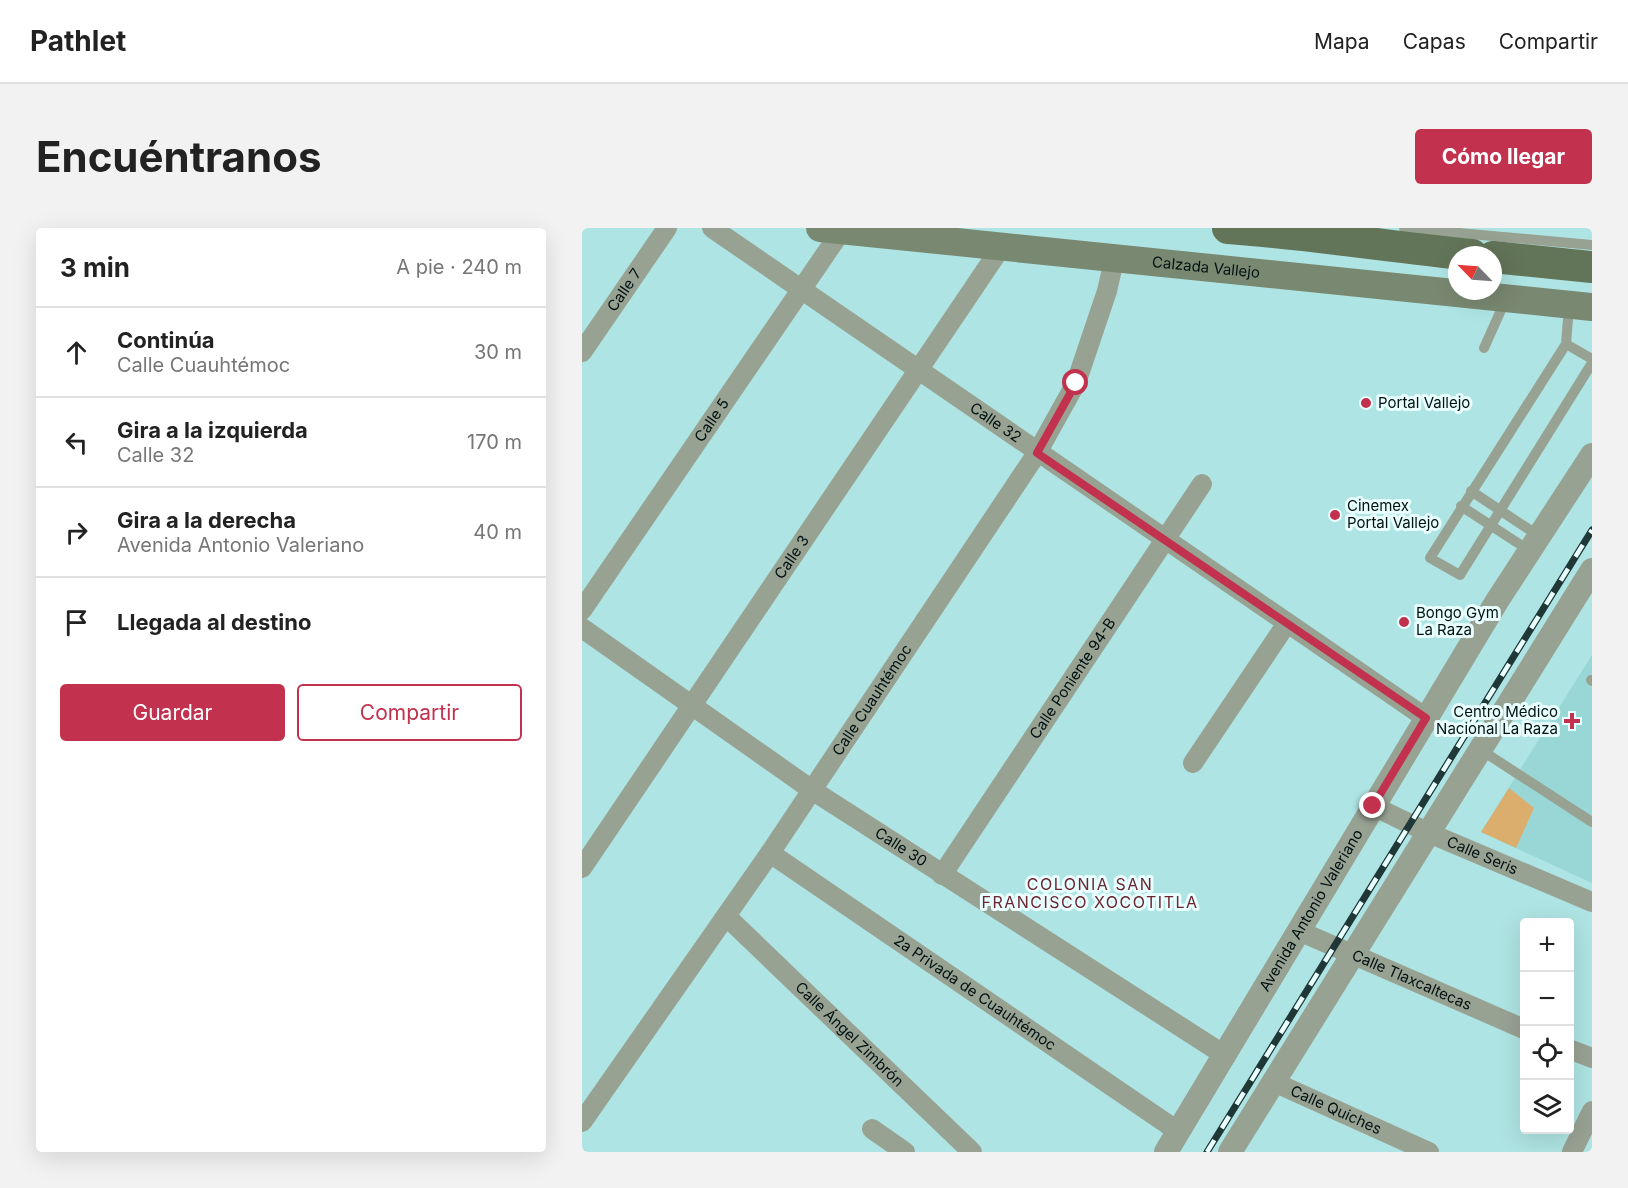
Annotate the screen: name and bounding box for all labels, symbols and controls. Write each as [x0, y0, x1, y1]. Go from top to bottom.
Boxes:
text: Pathlet [30, 24, 126, 58]
text: Mapa [1314, 29, 1370, 54]
text: Capas [1403, 29, 1466, 54]
text: Compartir [1499, 29, 1598, 54]
button: Cómo llegar [1415, 129, 1592, 184]
text: Encuéntranos [36, 131, 321, 182]
north arrow [1448, 246, 1502, 300]
text: 3 min [60, 252, 130, 283]
street label: Calzada Vallejo [1151, 252, 1261, 282]
text: A pie · 240 m [396, 255, 522, 279]
street label: Calle 7 [603, 265, 645, 315]
text: Continúa [117, 327, 215, 353]
icon: ahead [60, 336, 93, 369]
text: 30 m [474, 340, 522, 364]
text: Calle Cuauhtémoc [117, 353, 290, 377]
route start [1062, 369, 1088, 395]
place label: Portal Vallejo [1378, 393, 1470, 412]
street label: Calle 5 [690, 394, 733, 445]
marker: Portal Vallejo [1359, 396, 1373, 410]
street label: Calle 32 [967, 398, 1025, 447]
text: Gira a la izquierda [117, 417, 308, 443]
icon: left [60, 426, 93, 459]
text: 170 m [467, 430, 522, 454]
text: Calle 32 [117, 443, 194, 467]
place label: Cinemex Portal Vallejo [1347, 496, 1439, 532]
text: Gira a la derecha [117, 507, 296, 533]
marker: Cinemex Portal Vallejo [1328, 508, 1342, 522]
icon: right [60, 516, 93, 549]
text: 40 m [473, 520, 522, 544]
street label: Calle 3 [770, 531, 813, 583]
text: Avenida Antonio Valeriano [117, 533, 364, 557]
place label: Bongo Gym La Raza [1416, 603, 1499, 639]
icon: arrive [60, 606, 93, 639]
text: Llegada al destino [117, 609, 311, 635]
street label: Calle Poniente 94-B [1025, 614, 1119, 742]
marker: Bongo Gym La Raza [1397, 615, 1411, 629]
street label: Calle Cuauhtémoc [828, 641, 916, 759]
button: Guardar [60, 684, 285, 741]
button: Compartir [297, 684, 522, 741]
place label: Centro Médico Nacional La Raza [1436, 702, 1558, 738]
marker: Centro Médico Nacional La Raza [1563, 712, 1581, 730]
route end [1359, 792, 1385, 818]
street label: Calle 30 [871, 823, 931, 870]
street label: Avenida Antonio Valeriano [1255, 826, 1367, 994]
street label: Calle Seris [1444, 832, 1521, 879]
district label: COLONIA SAN FRANCISCO XOCOTITLA [981, 874, 1199, 912]
map controls [1520, 918, 1574, 1134]
button: + [1520, 918, 1574, 972]
street label: 2a Privada de Cuauhtémoc [890, 930, 1060, 1054]
street label: Calle Tlaxcaltecas [1349, 945, 1475, 1014]
button: − [1520, 972, 1574, 1026]
street label: Calle Ángel Zimbrón [791, 978, 908, 1091]
button: locate [1520, 1026, 1574, 1080]
button: layers [1520, 1080, 1574, 1134]
street label: Calle Quiches [1288, 1081, 1385, 1138]

